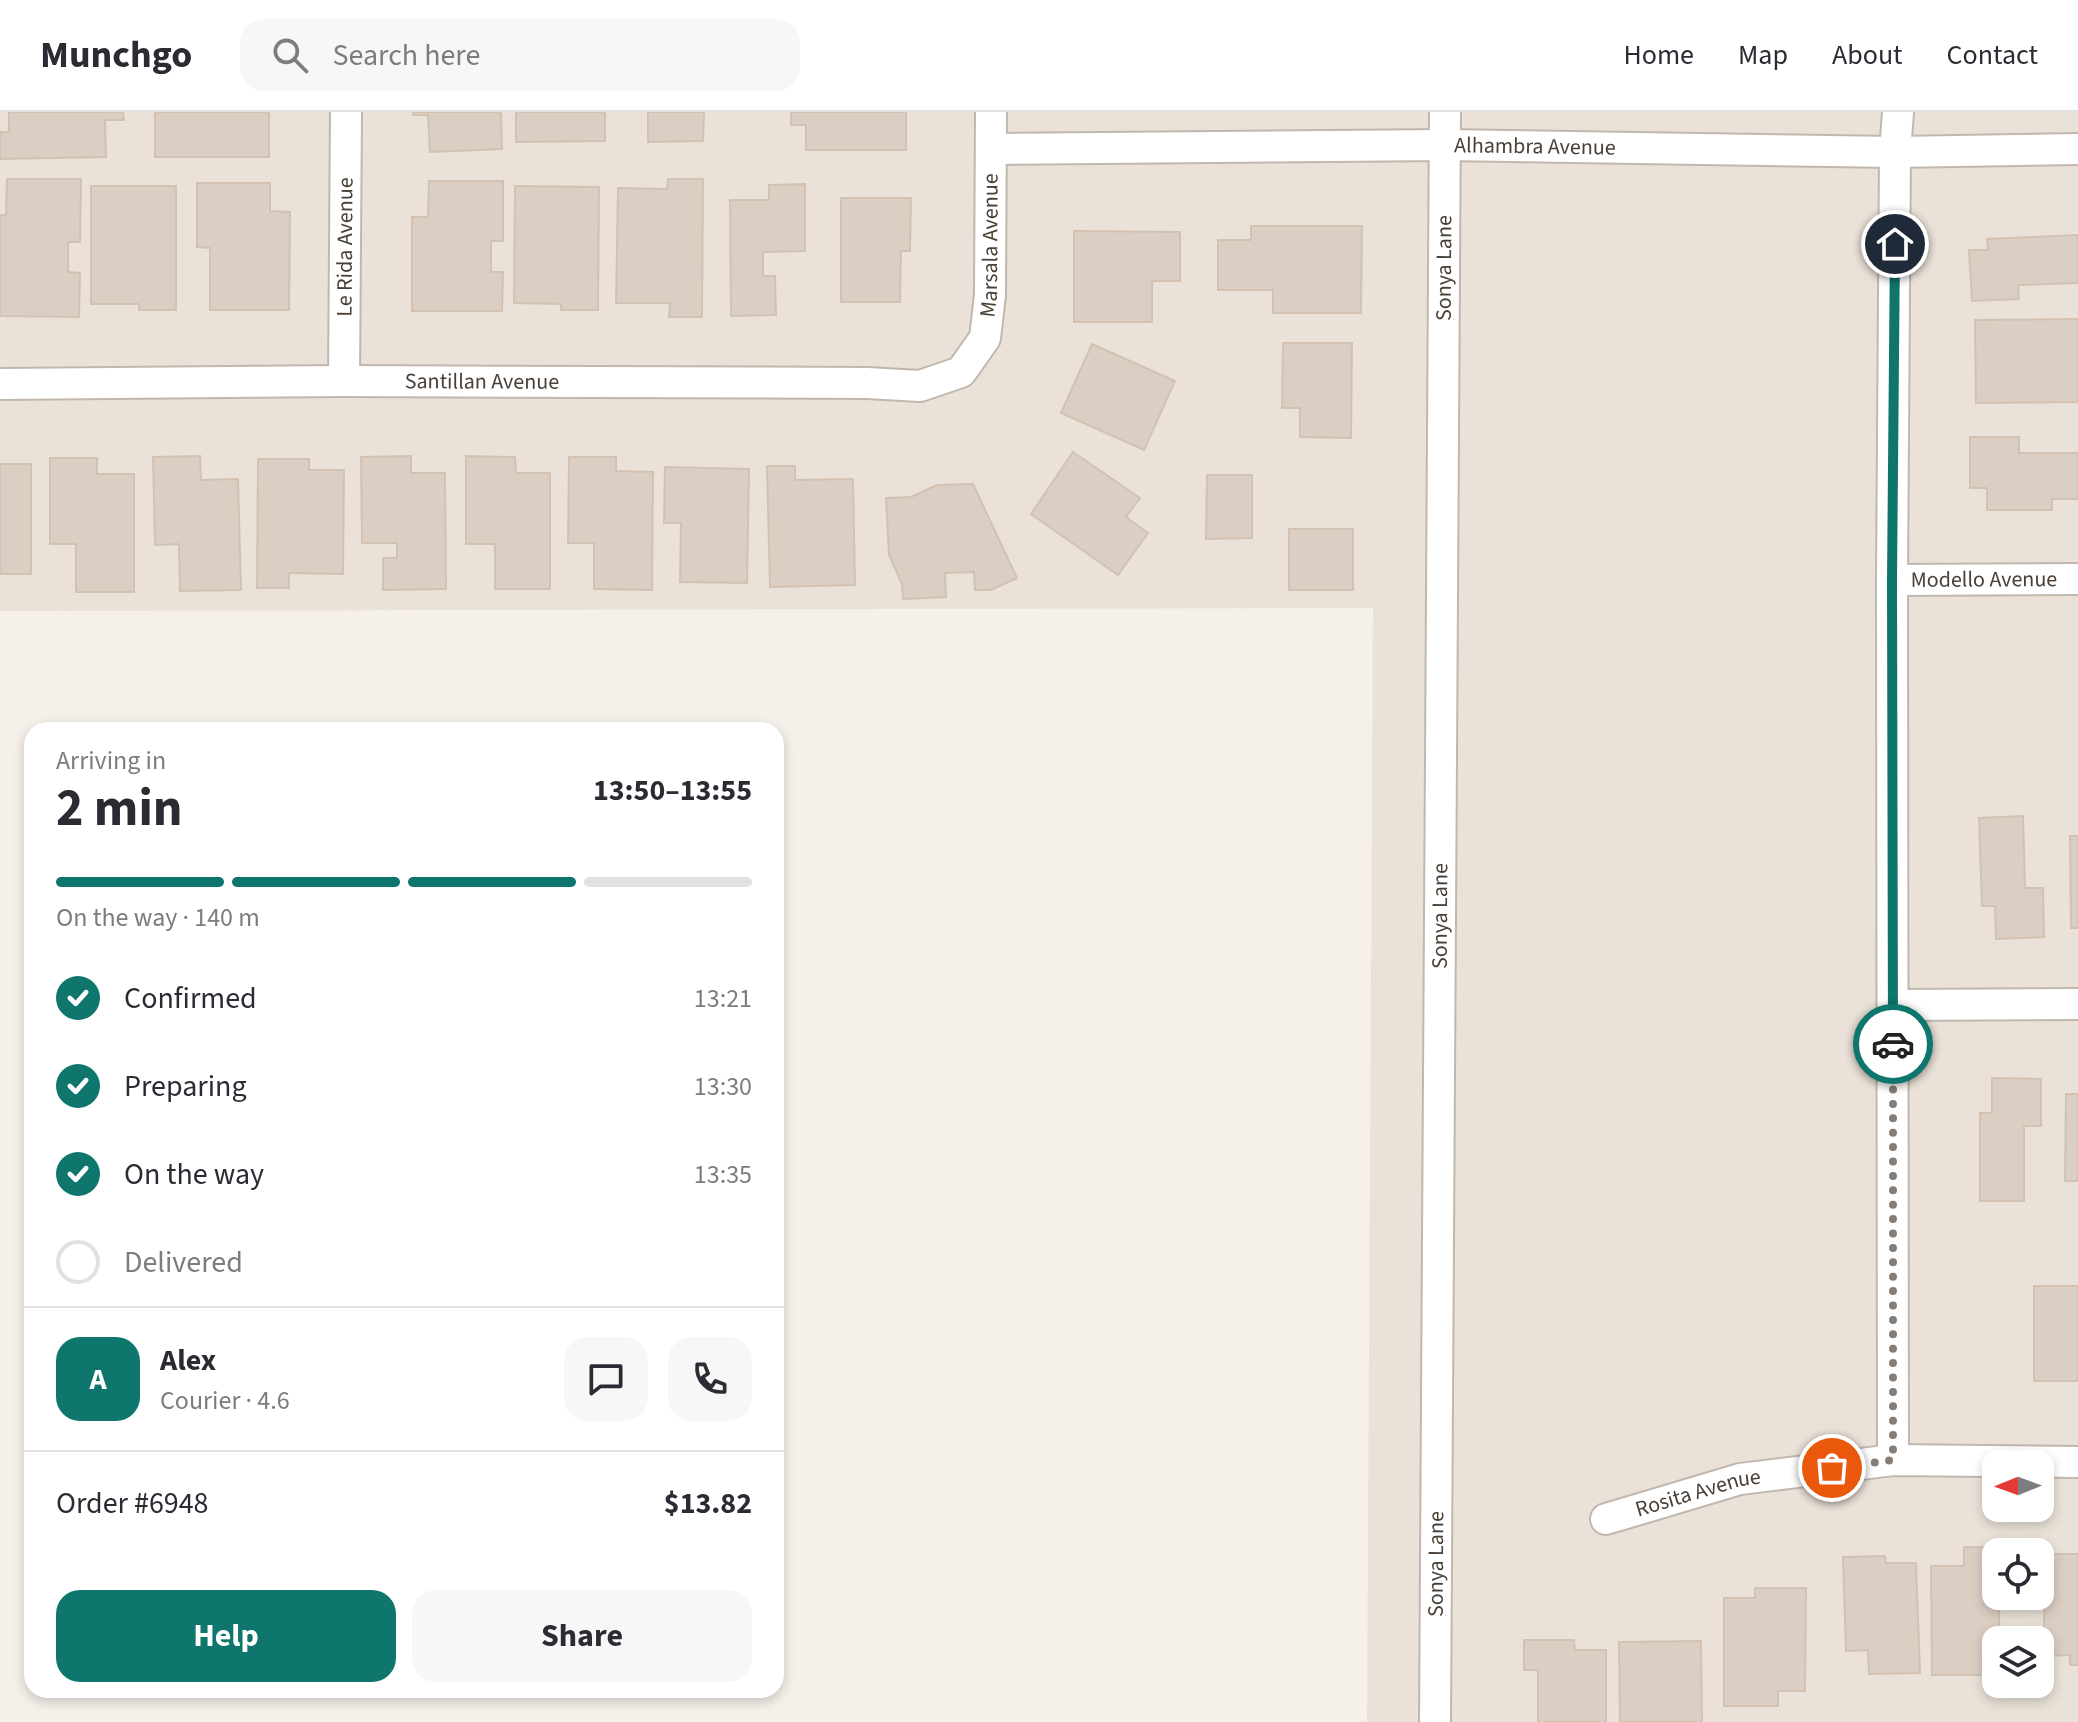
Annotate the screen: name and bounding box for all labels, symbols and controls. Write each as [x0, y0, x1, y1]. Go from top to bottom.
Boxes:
search box [240, 19, 800, 91]
text: Munchgo [40, 28, 192, 82]
icon: search [268, 33, 312, 77]
text: Search here [332, 34, 480, 77]
text: Home [1623, 35, 1694, 75]
text: Map [1738, 35, 1788, 75]
text: About [1832, 35, 1903, 75]
text: Contact [1947, 35, 2038, 75]
street label: Alhambra Avenue [1454, 129, 1616, 164]
street label: Marsala Avenue [972, 173, 1007, 319]
street label: Le Rida Avenue [328, 177, 362, 317]
pin [1861, 210, 1929, 278]
street label: Sonya Lane [1428, 215, 1460, 321]
icon: home [1873, 222, 1917, 266]
street label: Santillan Avenue [405, 365, 559, 398]
street label: Modello Avenue [1911, 563, 2057, 596]
text: Arriving in [56, 742, 166, 779]
text: 13:50–13:55 [593, 769, 752, 812]
text: 2 min [56, 772, 183, 846]
street label: Sonya Lane [1424, 863, 1456, 969]
text: On the way · 140 m [56, 899, 260, 936]
icon: check [56, 976, 100, 1020]
text: Confirmed [124, 977, 257, 1020]
text: 13:21 [694, 980, 752, 1017]
courier [1853, 1004, 1933, 1084]
icon: car [1871, 1022, 1915, 1066]
icon: check [56, 1064, 100, 1108]
text: Preparing [124, 1065, 247, 1108]
text: 13:30 [694, 1068, 752, 1105]
icon: check [56, 1152, 100, 1196]
text: On the way [124, 1153, 264, 1196]
text: 13:35 [694, 1156, 752, 1193]
text: Delivered [124, 1241, 243, 1284]
button: chat [564, 1337, 648, 1421]
button: phone [668, 1337, 752, 1421]
text: Alex [160, 1339, 216, 1382]
text: A [89, 1358, 107, 1401]
text: Courier · 4.6 [160, 1382, 290, 1419]
pin [1798, 1434, 1866, 1502]
icon: bag [1810, 1446, 1854, 1490]
north arrow [1982, 1450, 2054, 1522]
map controls [1982, 1450, 2054, 1698]
street label: Rosita Avenue [1632, 1461, 1763, 1525]
text: Order #6948 [56, 1482, 209, 1525]
text: $13.82 [664, 1482, 752, 1525]
street label: Sonya Lane [1420, 1511, 1452, 1617]
button: locate [1982, 1538, 2054, 1610]
button: Help [56, 1590, 396, 1682]
button: Share [412, 1590, 752, 1682]
button: layers [1982, 1626, 2054, 1698]

